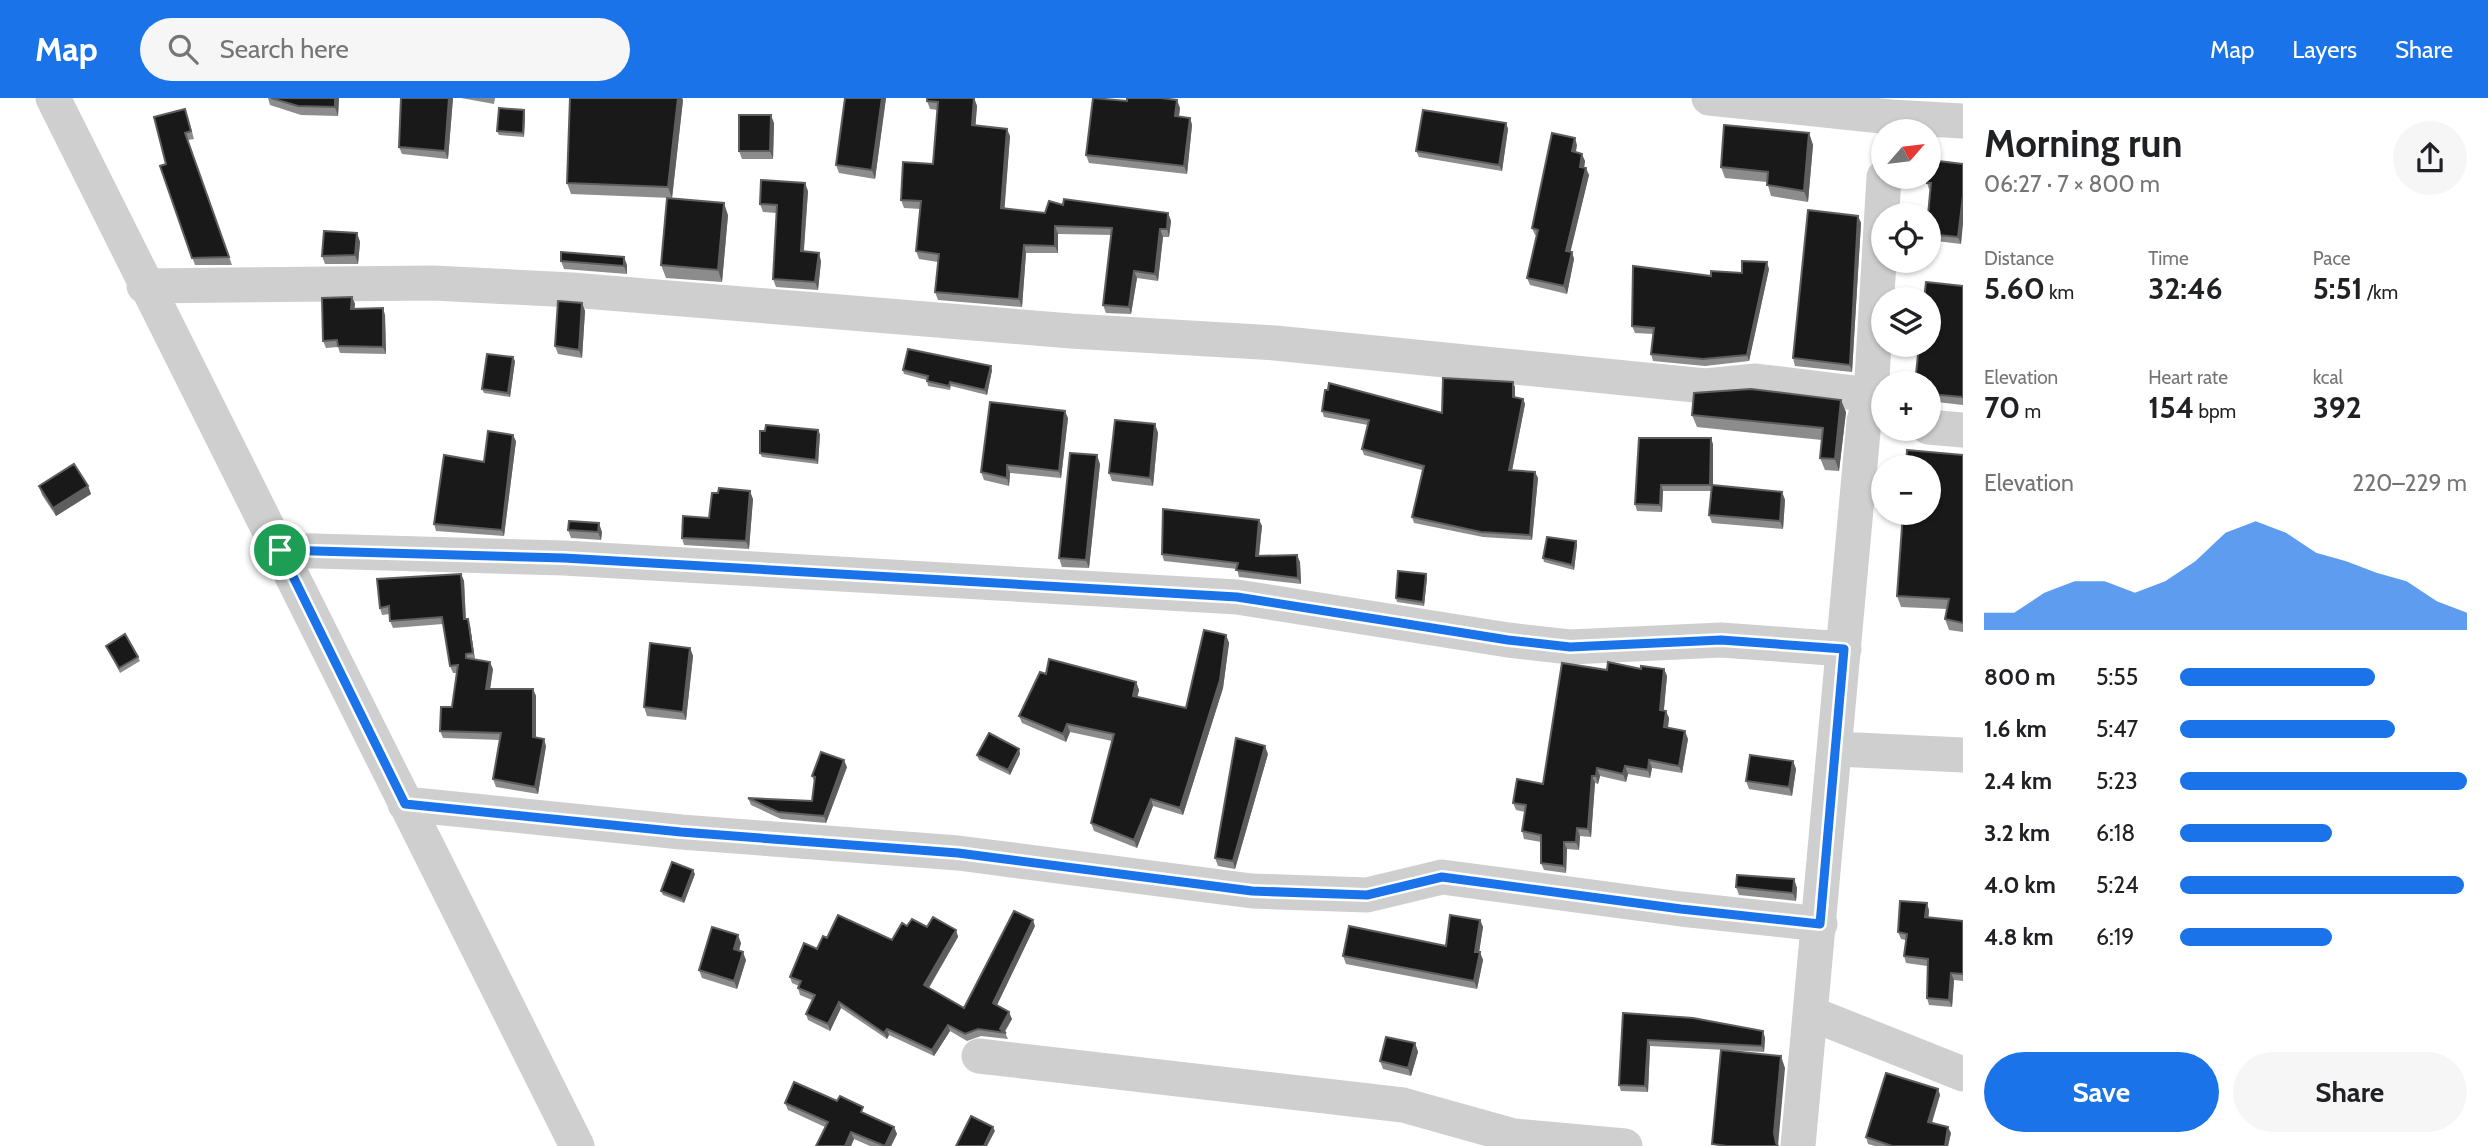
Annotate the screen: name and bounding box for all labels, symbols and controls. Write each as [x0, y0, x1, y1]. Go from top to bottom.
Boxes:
search box [140, 18, 630, 81]
text: Map [35, 29, 98, 69]
icon: search [164, 30, 202, 68]
text: Search here [220, 33, 349, 65]
text: Map [2210, 35, 2254, 64]
text: Layers [2292, 35, 2357, 64]
text: Share [2395, 35, 2453, 64]
north arrow [1871, 119, 1941, 189]
map controls [1871, 119, 1941, 525]
text: Morning run [1984, 120, 2183, 167]
button: share [2393, 121, 2467, 195]
text: 06:27 · 7 × 800 m [1984, 170, 2160, 198]
button: locate [1871, 203, 1941, 273]
text: Distance [1984, 247, 2054, 270]
text: Time [2148, 247, 2189, 270]
text: Pace [2313, 247, 2351, 270]
text: 5.60 [1984, 270, 2045, 307]
text: 32:46 [2148, 270, 2223, 307]
text: 5:51 [2313, 270, 2363, 307]
text: km [2045, 281, 2074, 304]
text: /km [2363, 281, 2398, 304]
button: layers [1871, 287, 1941, 357]
text: Elevation [1984, 366, 2058, 389]
text: Heart rate [2148, 366, 2228, 389]
text: kcal [2313, 366, 2343, 389]
button: + [1871, 371, 1941, 441]
text: 70 [1984, 389, 2020, 426]
text: 154 [2148, 389, 2194, 426]
text: 392 [2313, 389, 2362, 426]
text: m [2020, 400, 2041, 423]
text: bpm [2194, 400, 2236, 423]
button: − [1871, 455, 1941, 525]
text: Elevation [1984, 469, 2074, 497]
text: 220–229 m [2352, 469, 2467, 497]
pin [250, 520, 310, 580]
icon: arrive [261, 531, 299, 569]
text: 800 m [1984, 663, 2056, 691]
text: 5:55 [2096, 663, 2138, 691]
text: 1.6 km [1984, 715, 2047, 743]
text: 5:47 [2096, 715, 2138, 743]
text: 2.4 km [1984, 767, 2052, 795]
text: 5:23 [2096, 767, 2138, 795]
text: 3.2 km [1984, 819, 2050, 847]
text: 6:18 [2096, 819, 2135, 847]
text: 4.0 km [1984, 871, 2056, 899]
text: 5:24 [2096, 871, 2139, 899]
text: 4.8 km [1984, 923, 2054, 951]
text: 6:19 [2096, 923, 2134, 951]
button: Save [1984, 1052, 2219, 1132]
button: Share [2233, 1052, 2467, 1132]

